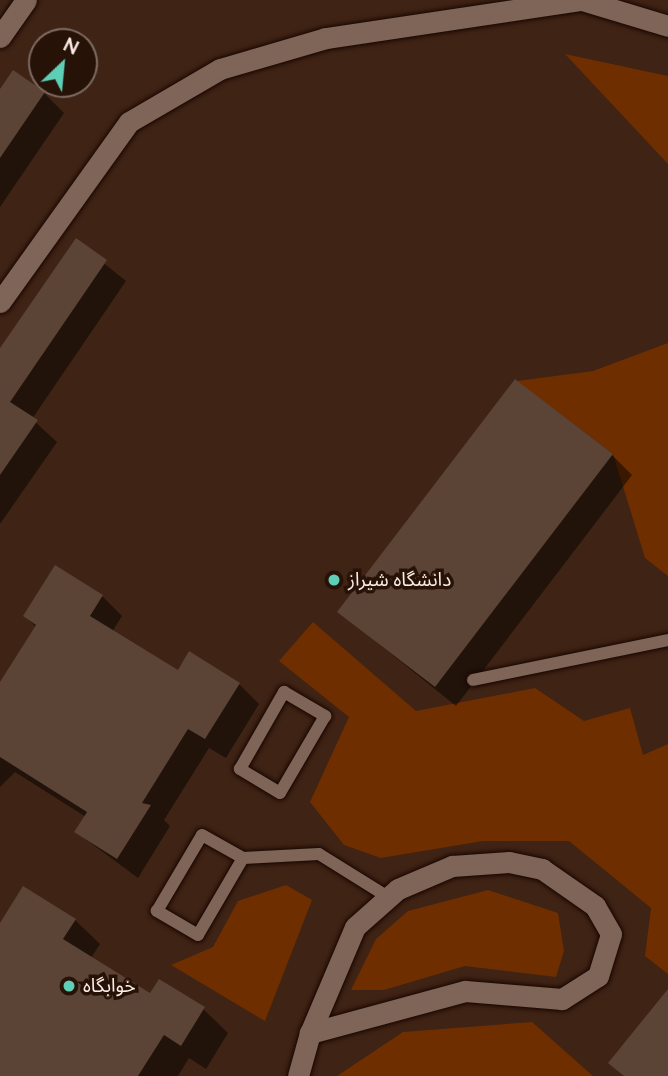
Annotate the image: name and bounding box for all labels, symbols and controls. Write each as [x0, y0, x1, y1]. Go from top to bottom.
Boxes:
north arrow [28, 28, 98, 98]
text: N [60, 32, 83, 60]
place label: دانشگاه شیراز [348, 569, 451, 591]
marker: دانشگاه شیراز [326, 572, 342, 588]
place label: خوابگاه [83, 975, 136, 997]
marker: خوابگاه [61, 978, 77, 994]

